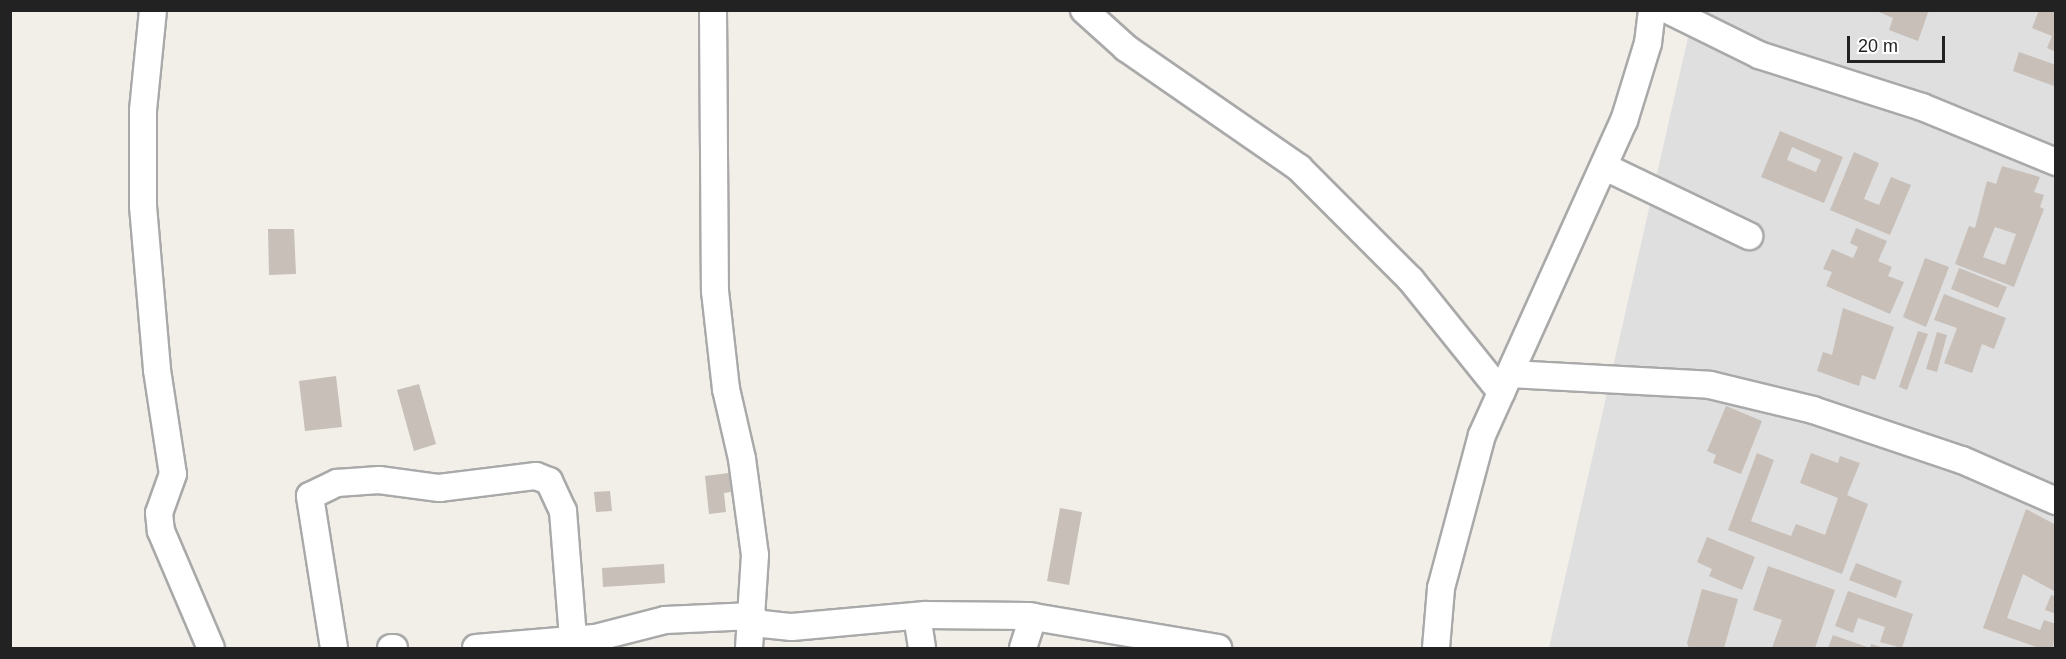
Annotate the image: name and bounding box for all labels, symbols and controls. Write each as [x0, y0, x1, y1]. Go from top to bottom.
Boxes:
scale bar [1850, 24, 1948, 62]
text: 20 m [1858, 36, 1898, 56]

